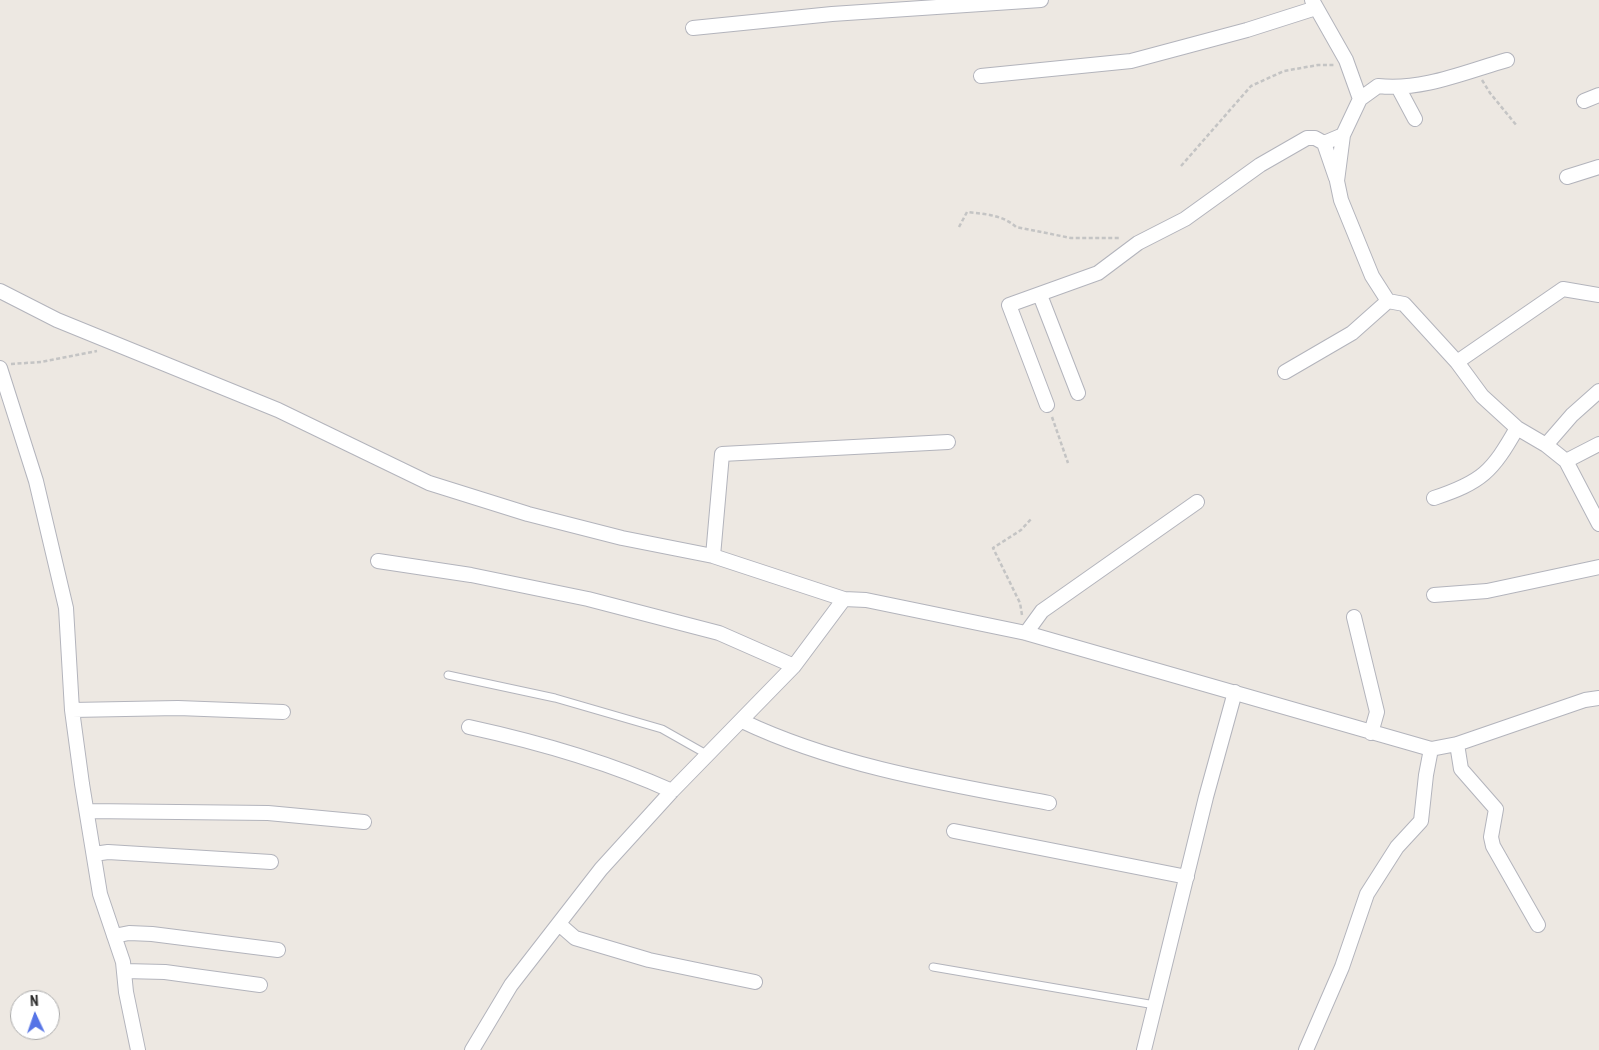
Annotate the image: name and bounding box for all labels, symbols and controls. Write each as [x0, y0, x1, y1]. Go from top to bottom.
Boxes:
north arrow [10, 990, 60, 1040]
text: N [30, 993, 39, 1009]

